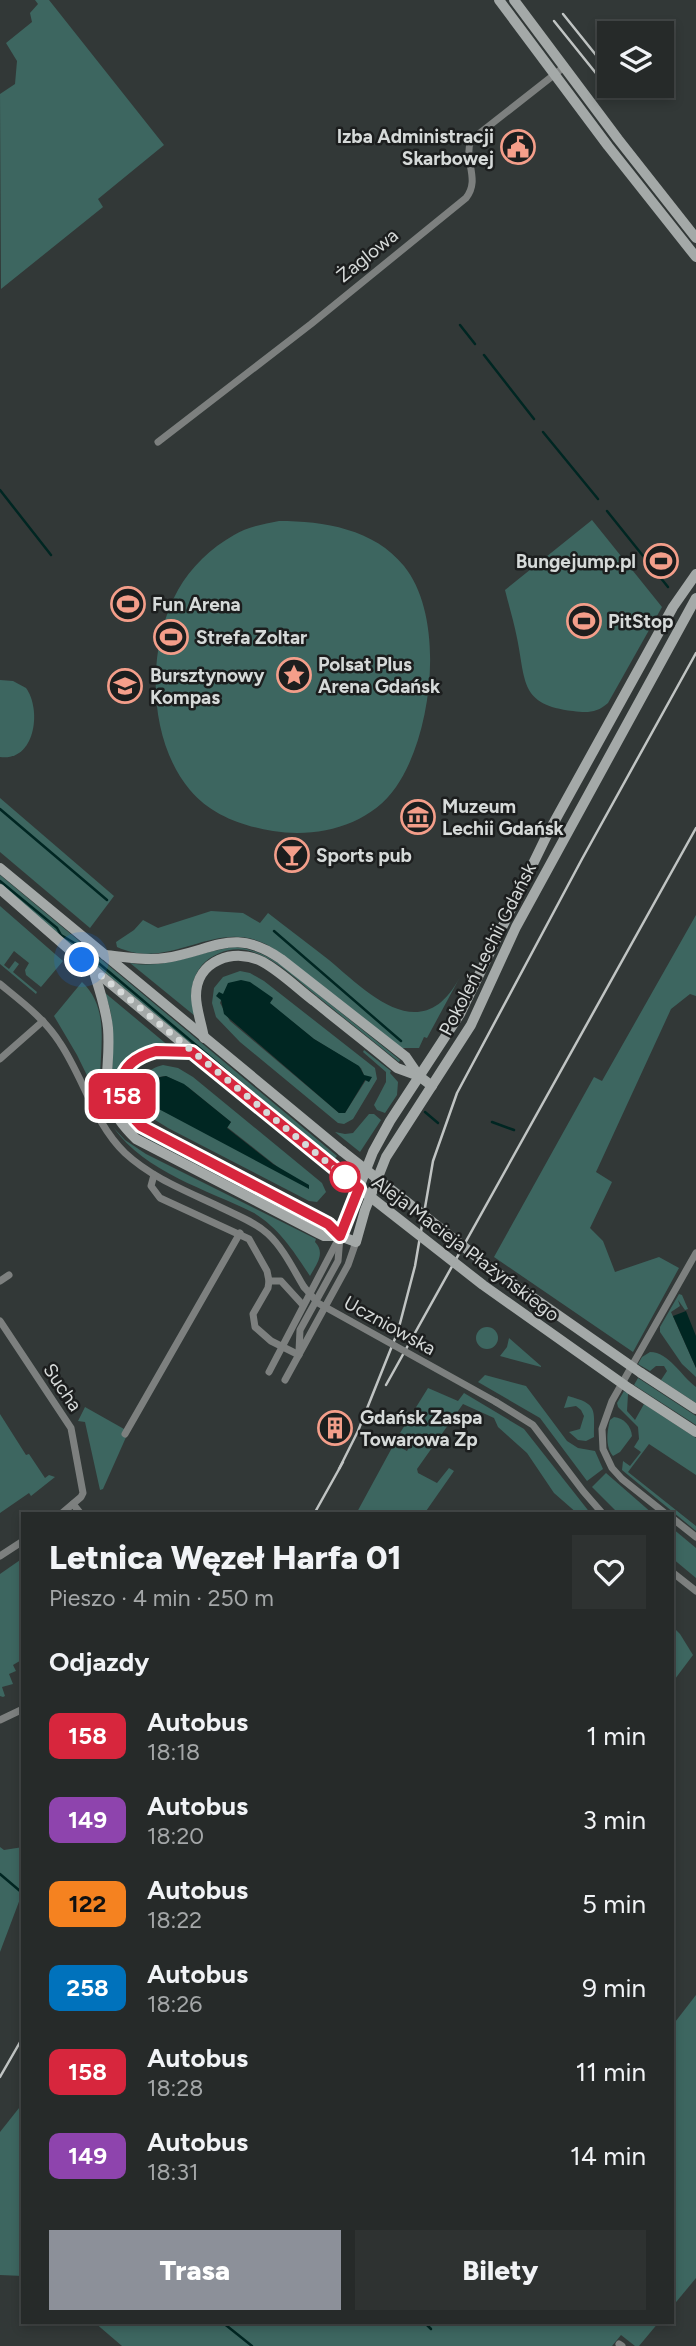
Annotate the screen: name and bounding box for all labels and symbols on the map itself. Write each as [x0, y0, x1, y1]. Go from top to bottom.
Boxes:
place label: Izba Administracji Skarbowej [337, 125, 494, 170]
public building icon: Izba Administracji Skarbowej [499, 128, 537, 166]
street label: Żaglowa [332, 224, 403, 287]
sports icon: Bungejump.pl [642, 542, 680, 580]
place label: Bungejump.pl [516, 550, 636, 573]
sports icon: Fun Arena [109, 585, 147, 623]
place label: Fun Arena [152, 593, 241, 616]
sports icon: PitStop [565, 602, 603, 640]
place label: PitStop [608, 610, 674, 633]
sports icon: Strefa Zoltar [152, 618, 190, 656]
place label: Strefa Zoltar [196, 626, 307, 649]
place label: Polsat Plus Arena Gdańsk [318, 653, 441, 698]
place icon: Polsat Plus Arena Gdańsk [275, 656, 313, 694]
place label: Bursztynowy Kompas [150, 664, 264, 709]
school or university icon: Bursztynowy Kompas [106, 667, 144, 705]
place label: Muzeum Lechii Gdańsk [442, 795, 565, 840]
museum icon: Muzeum Lechii Gdańsk [399, 798, 437, 836]
bar icon: Sports pub [273, 836, 311, 874]
place label: Sports pub [316, 844, 412, 867]
street label: Pokoleń Lechii Gdańsk [434, 859, 541, 1039]
your location [64, 942, 99, 977]
line badge: 158 [82, 1073, 162, 1119]
unlabelled marker [330, 1162, 360, 1192]
street label: Aleja Macieja Płażyńskiego [368, 1171, 564, 1326]
street label: Uczniowska [340, 1291, 440, 1360]
street label: Sucha [38, 1359, 87, 1416]
place label: Gdańsk Zaspa Towarowa Zp [360, 1406, 482, 1451]
building icon: Gdańsk Zaspa Towarowa Zp [316, 1409, 354, 1447]

